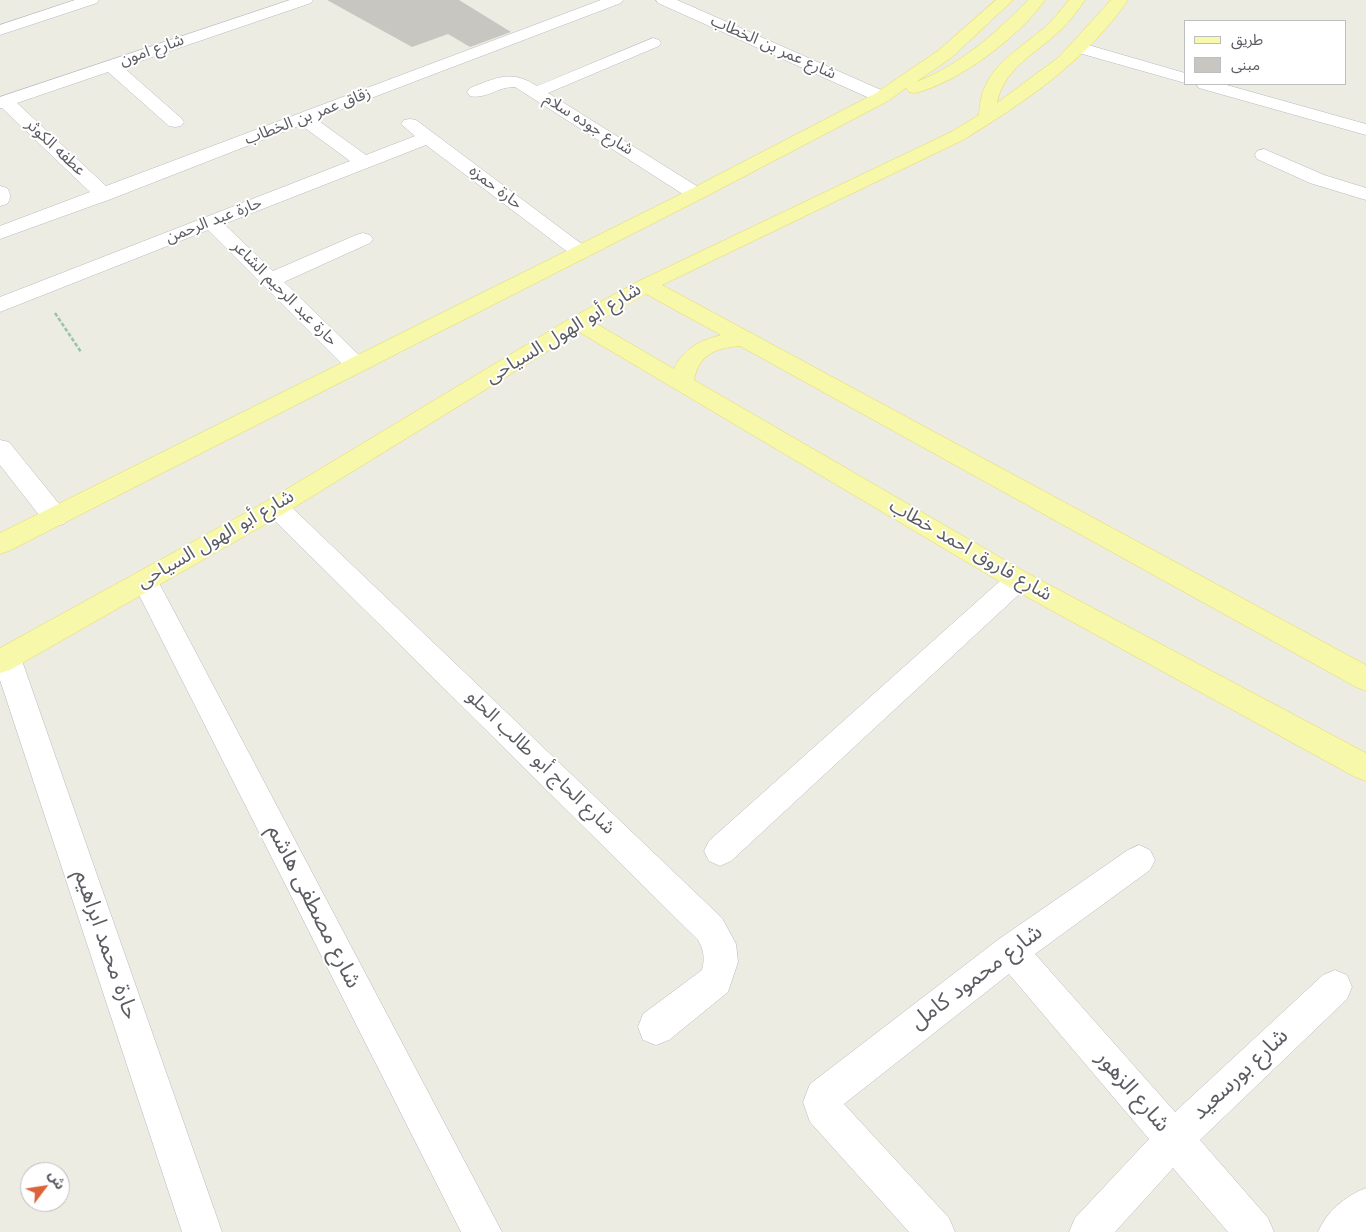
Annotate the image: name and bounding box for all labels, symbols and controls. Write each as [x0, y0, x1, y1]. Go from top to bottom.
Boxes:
street label: شارع عمر بن الخطاب [707, 12, 839, 84]
legend [1184, 20, 1346, 85]
text: طريق [1231, 29, 1263, 51]
street label: شارع امون [117, 31, 187, 71]
text: مبنى [1231, 54, 1260, 76]
street label: زقاق عمر بن الخطاب [242, 84, 374, 150]
street label: شارع جوده سلام [540, 90, 636, 160]
street label: عطفه الكوثر [21, 116, 89, 180]
street label: حارة حمزه [465, 162, 525, 214]
street label: حارة عبد الرحمن [163, 194, 265, 248]
street label: حارة عبد الرحيم الشاعر [227, 237, 341, 351]
street label: شارع أبو الهول السياحى [482, 279, 646, 389]
street label: شارع أبو الهول السياحى [134, 486, 298, 594]
street label: شارع فاروق احمد خطاب [885, 495, 1055, 607]
street label: شارع الحاج أبو طالب الحلو [461, 686, 619, 840]
street label: شارع مصطفى هاشم [260, 821, 366, 993]
street label: حارة محمد ابراهيم [67, 867, 143, 1023]
street label: شارع محمود كامل [906, 920, 1048, 1036]
street label: شارع بورسعيد [1187, 1024, 1295, 1126]
street label: شارع الزهور [1089, 1046, 1175, 1138]
north arrow [20, 1162, 70, 1212]
text: ش [43, 1166, 71, 1193]

